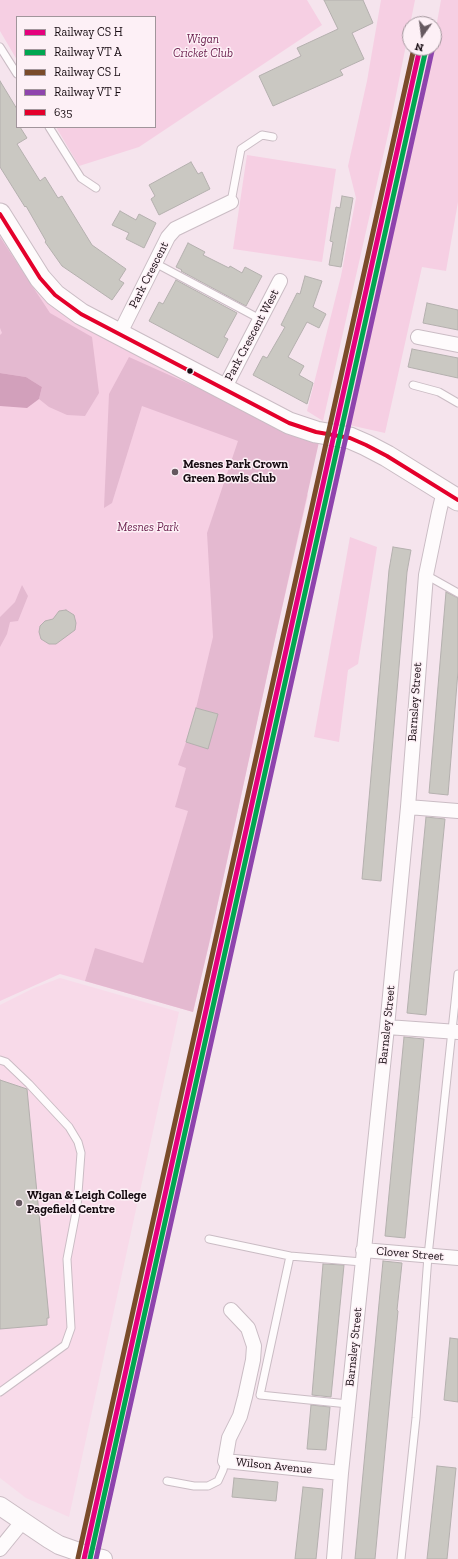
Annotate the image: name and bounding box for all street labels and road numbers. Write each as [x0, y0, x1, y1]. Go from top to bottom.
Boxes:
street label: Park Crescent [126, 239, 172, 311]
street label: Park Crescent West [222, 287, 282, 383]
street label: Barnsley Street [405, 662, 425, 742]
street label: Barnsley Street [376, 985, 398, 1065]
street label: Clover Street [376, 1244, 444, 1264]
street label: Barnsley Street [343, 1307, 365, 1387]
street label: Wilson Avenue [235, 1455, 313, 1477]

